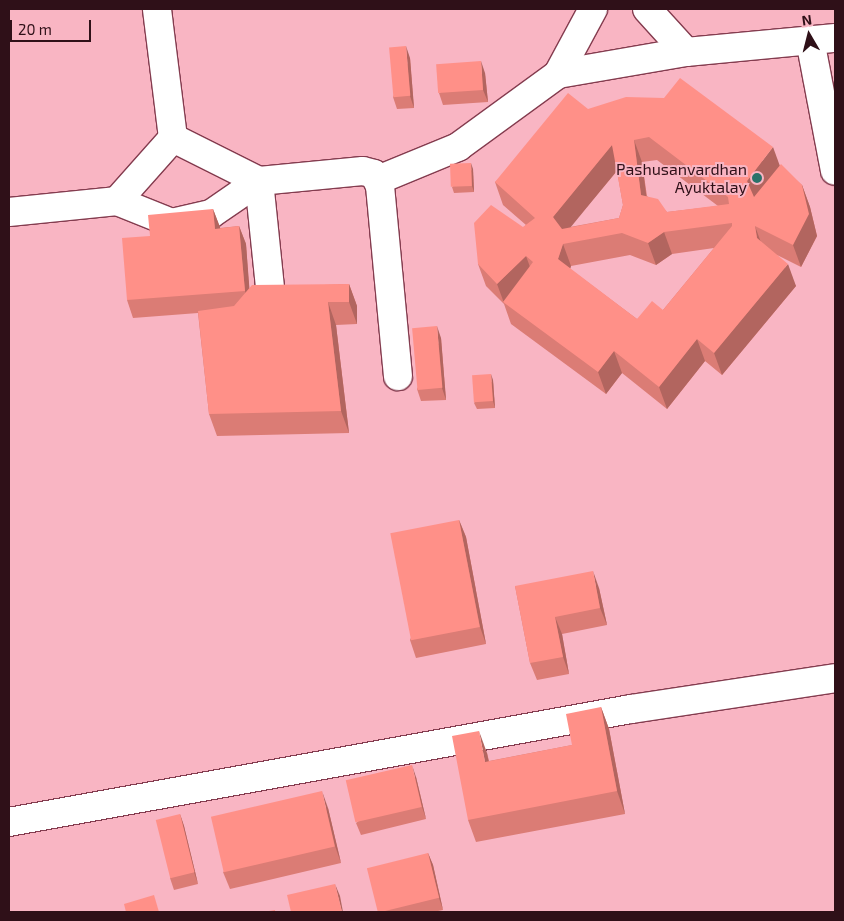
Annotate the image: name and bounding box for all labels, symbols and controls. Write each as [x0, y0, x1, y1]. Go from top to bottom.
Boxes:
scale bar [12, 10, 94, 42]
north arrow [784, 10, 834, 60]
text: N [801, 11, 813, 29]
text: 20 m [18, 20, 52, 38]
place label: Pashusanvardhan Ayuktalay [616, 159, 747, 197]
marker: Pashusanvardhan Ayuktalay [751, 172, 763, 184]

